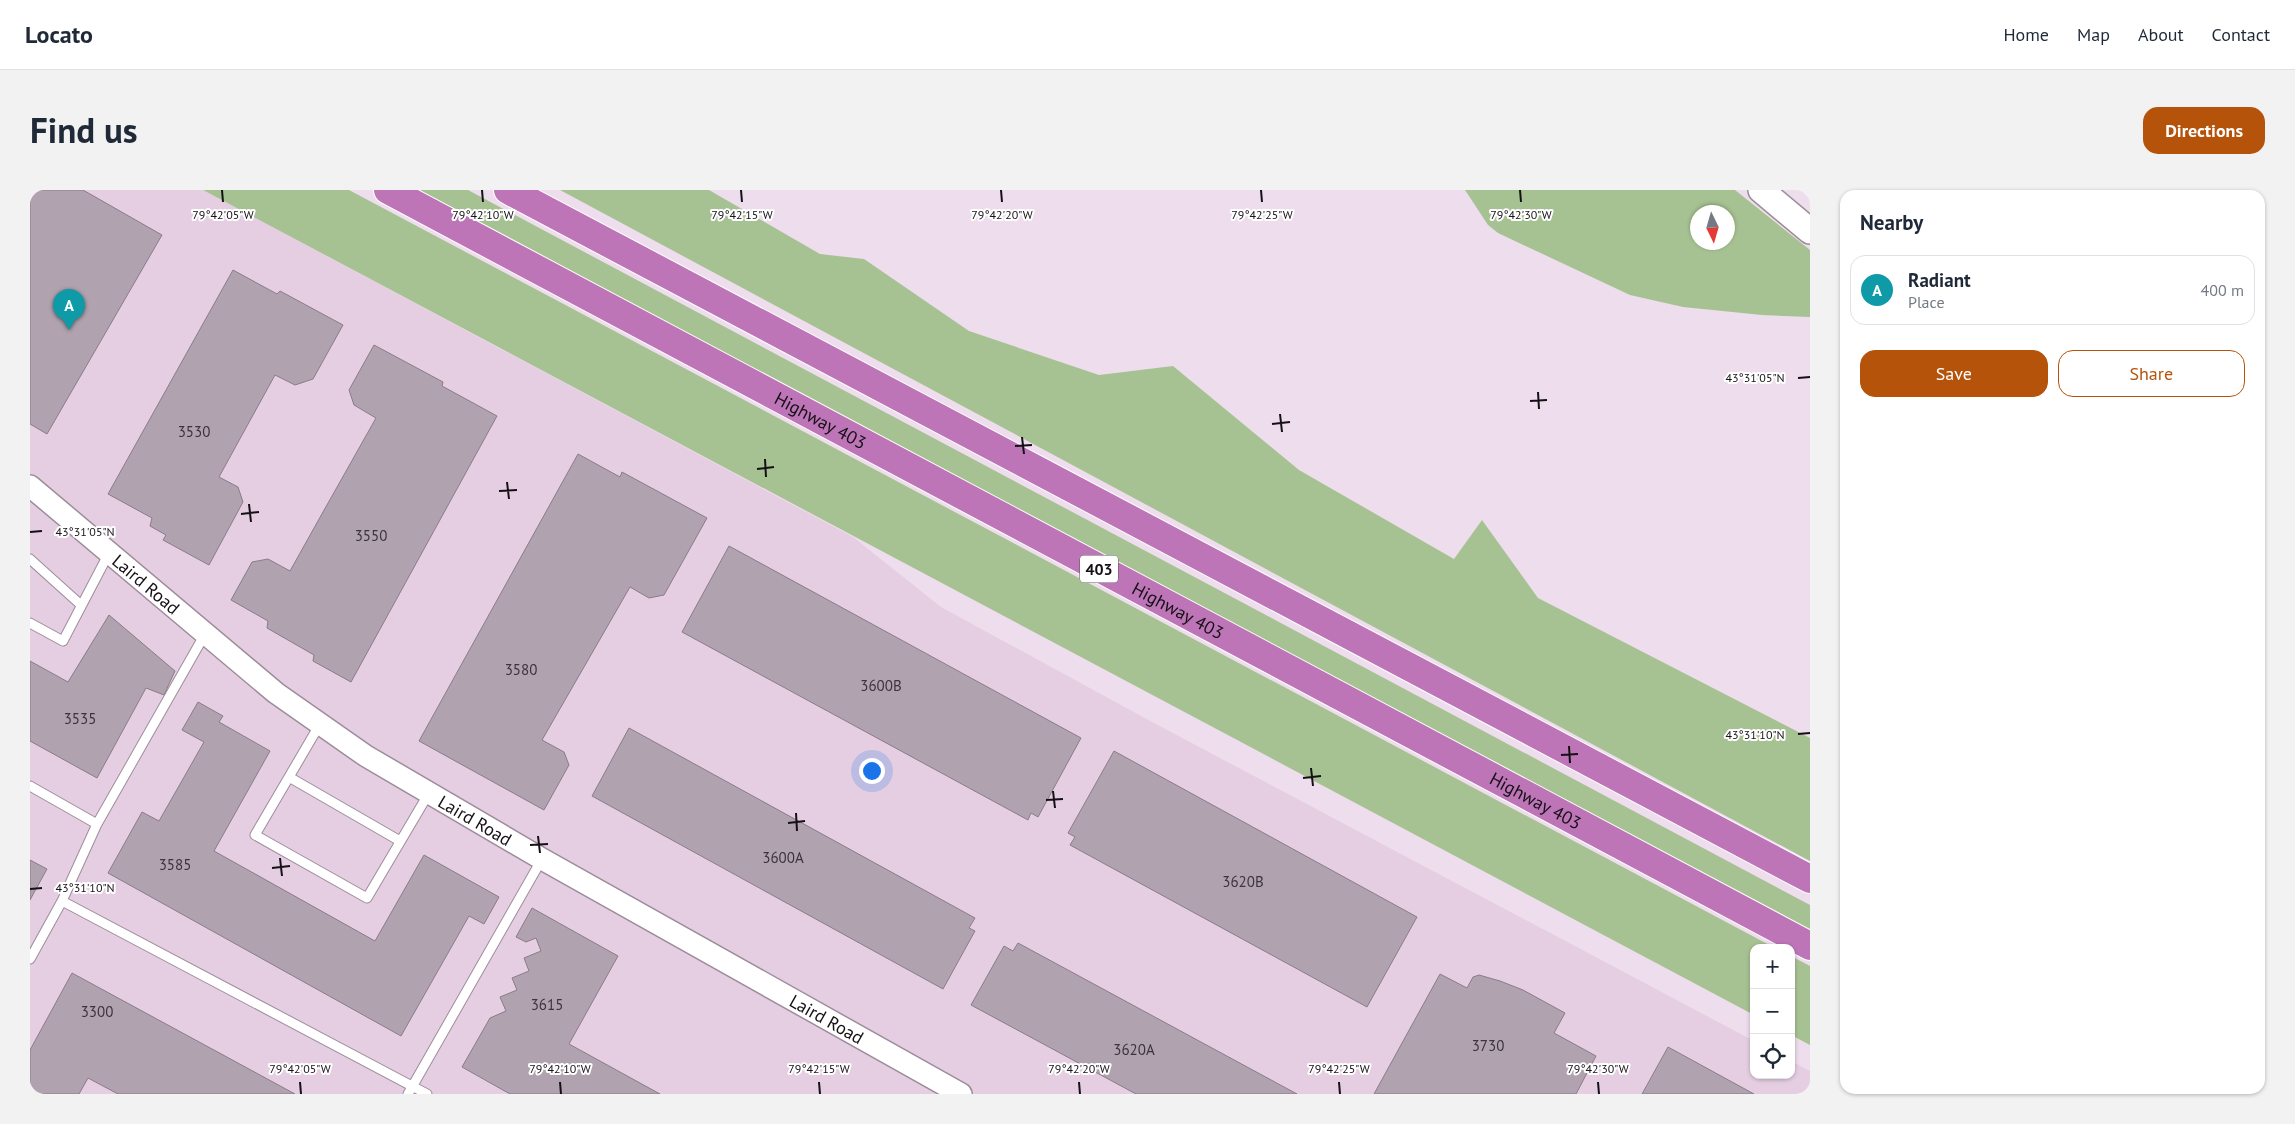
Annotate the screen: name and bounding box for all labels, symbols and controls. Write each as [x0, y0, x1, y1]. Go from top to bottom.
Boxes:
text: Locato [25, 19, 93, 50]
text: Home [2003, 23, 2049, 46]
text: Map [2077, 23, 2110, 46]
text: About [2138, 23, 2184, 46]
text: Contact [2212, 23, 2270, 46]
text: Find us [30, 107, 138, 153]
button: Directions [2143, 107, 2265, 154]
north arrow [1690, 205, 1735, 250]
text: 79°42'05"W [192, 207, 254, 222]
text: 79°42'10"W [452, 207, 514, 222]
text: 79°42'15"W [711, 207, 773, 222]
text: 79°42'20"W [971, 207, 1033, 222]
text: 79°42'25"W [1231, 207, 1293, 222]
text: 79°42'30"W [1490, 207, 1552, 222]
text: Nearby [1860, 209, 1923, 236]
text: Radiant [1908, 268, 1971, 292]
text: A [1872, 280, 1882, 300]
text: 400 m [2201, 280, 2244, 300]
pin: A [53, 289, 85, 330]
text: Place [1908, 292, 1945, 312]
button: Save [1860, 350, 2048, 397]
button: Share [2058, 350, 2245, 397]
text: 43°31'05"N [1725, 370, 1785, 385]
street label: Highway 403 [771, 386, 870, 454]
house number: 3530 [178, 422, 210, 441]
text: 43°31'05"N [55, 524, 115, 539]
house number: 3550 [355, 526, 387, 545]
street label: Laird Road [108, 549, 185, 619]
road number: 403 [1080, 556, 1118, 582]
street label: Highway 403 [1128, 576, 1228, 644]
house number: 3580 [505, 660, 537, 679]
house number: 3600B [860, 676, 902, 695]
house number: 3535 [64, 709, 96, 728]
text: 43°31'10"N [1725, 727, 1785, 742]
your location [859, 758, 885, 784]
street label: Highway 403 [1486, 766, 1586, 834]
street label: Laird Road [434, 789, 516, 850]
house number: 3600A [762, 848, 804, 867]
house number: 3585 [159, 855, 191, 874]
house number: 3620B [1222, 872, 1264, 891]
text: 43°31'10"N [55, 880, 115, 895]
map controls [1750, 944, 1795, 1079]
button: + [1750, 944, 1795, 989]
street label: Laird Road [786, 989, 868, 1049]
button: − [1750, 989, 1795, 1034]
house number: 3615 [531, 995, 563, 1014]
house number: 3300 [81, 1002, 113, 1021]
button: locate [1750, 1034, 1795, 1079]
house number: 3730 [1472, 1036, 1504, 1055]
house number: 3620A [1113, 1040, 1155, 1059]
text: 79°42'05"W [269, 1061, 331, 1076]
text: 79°42'10"W [529, 1061, 591, 1076]
text: 79°42'15"W [788, 1061, 850, 1076]
text: 79°42'20"W [1048, 1061, 1110, 1076]
text: 79°42'25"W [1308, 1061, 1370, 1076]
text: 79°42'30"W [1567, 1061, 1629, 1076]

